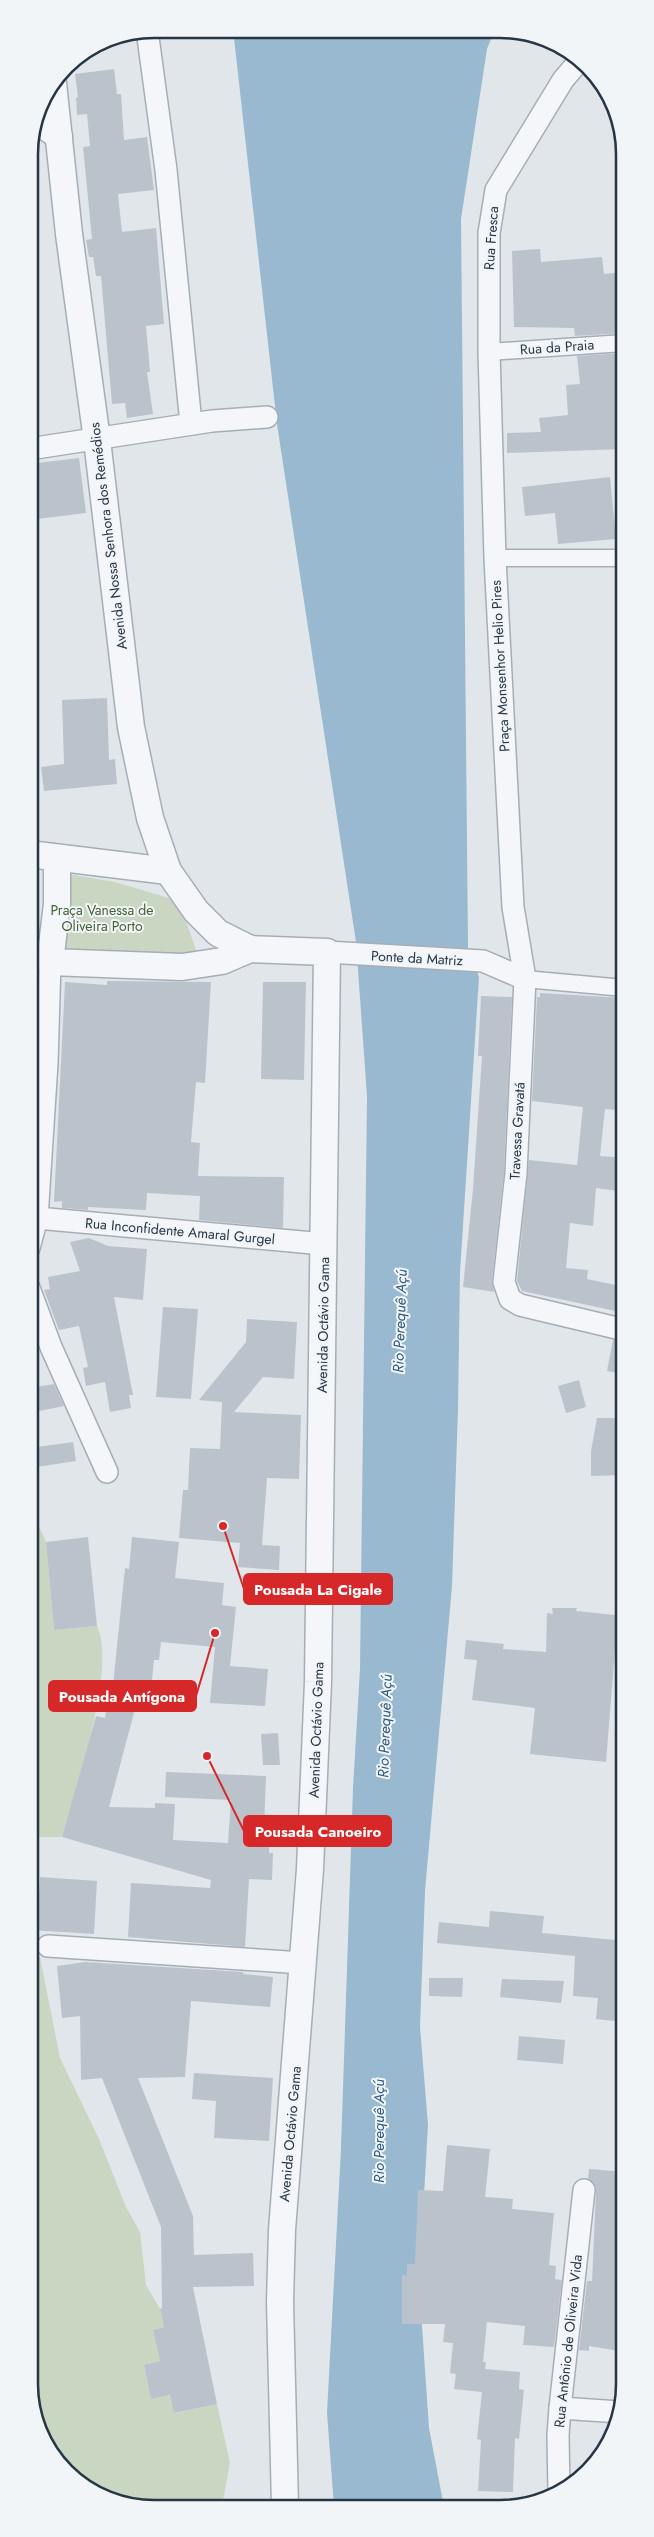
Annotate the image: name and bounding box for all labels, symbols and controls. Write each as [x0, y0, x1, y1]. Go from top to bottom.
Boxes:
street label: Rua Fresca [479, 206, 503, 270]
street label: Rua da Praia [519, 334, 595, 360]
street label: Avenida Nossa Senhora dos Remédios [84, 421, 132, 651]
street label: Praça Monsenhor Helio Pires [486, 579, 514, 752]
park label: Praça Vanessa de Oliveira Porto [50, 900, 154, 936]
street label: Ponte da Matriz [370, 946, 464, 970]
street label: Travessa Gravatá [504, 1082, 530, 1180]
street label: Rua Inconfidente Amaral Gurgel [84, 1213, 276, 1249]
street label: Avenida Octávio Gama [312, 1257, 334, 1393]
water label: Rio Perequê Açú [387, 1268, 413, 1373]
callout: Pousada La Cigale [244, 1574, 392, 1604]
text: Pousada La Cigale [254, 1579, 382, 1601]
street label: Avenida Octávio Gama [304, 1662, 328, 1798]
water label: Rio Perequê Açú [372, 1673, 398, 1778]
callout: Pousada Antígona [49, 1681, 196, 1711]
text: Pousada Antígona [59, 1686, 185, 1708]
callout: Pousada Canoeiro [244, 1816, 391, 1846]
text: Pousada Canoeiro [255, 1821, 382, 1843]
street label: Avenida Octávio Gama [274, 2065, 306, 2203]
water label: Rio Perequê Açú [368, 2079, 390, 2183]
street label: Rua Antônio de Oliveira Vida [549, 2253, 587, 2429]

